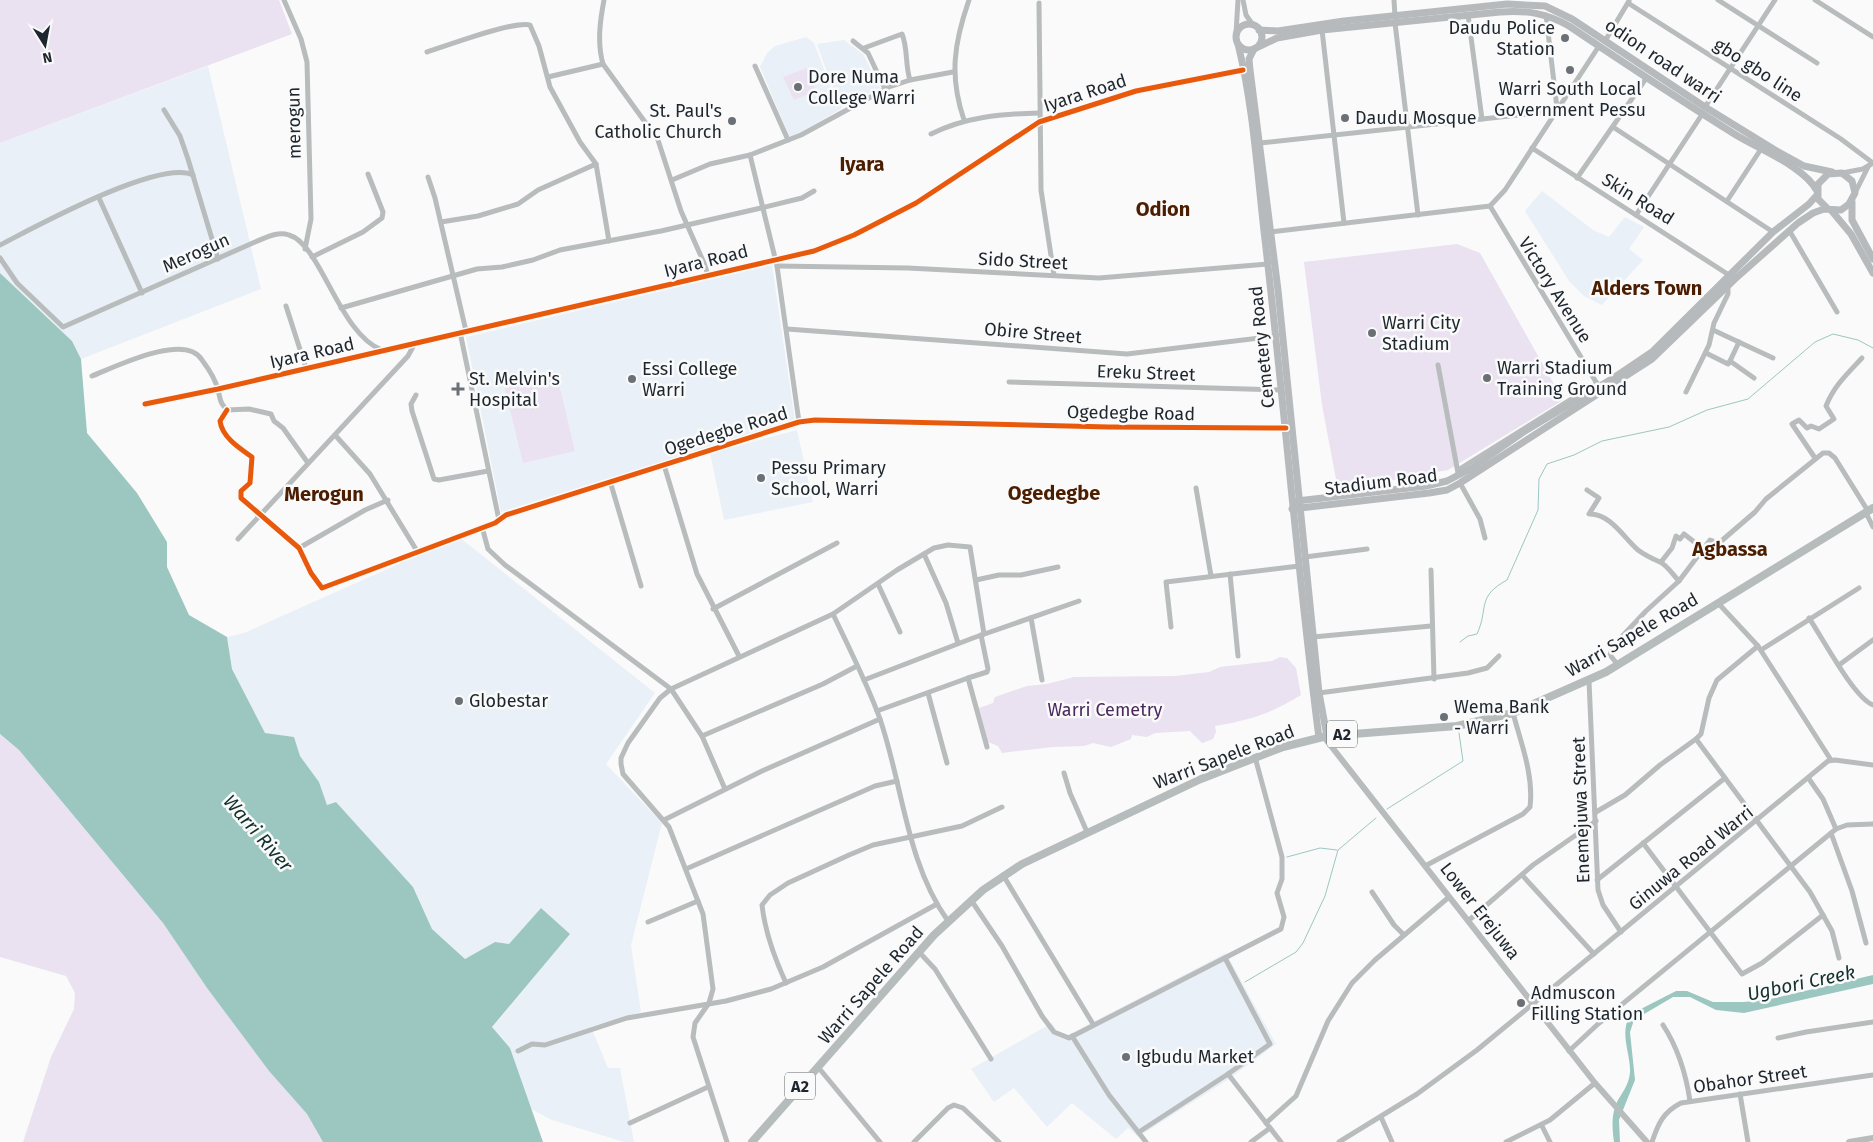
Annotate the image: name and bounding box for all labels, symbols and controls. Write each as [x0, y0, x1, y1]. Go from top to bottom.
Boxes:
street label: odion road warri [1601, 14, 1725, 108]
place label: Daudu Police Station [1448, 17, 1555, 60]
north arrow [20, 20, 70, 70]
marker: Daudu Police Station [1559, 32, 1571, 44]
street label: gbo gbo line [1709, 33, 1807, 107]
text: N [41, 48, 54, 67]
marker: Warri South Local Government Pessu [1564, 64, 1576, 76]
place label: Dore Numa College Warri [808, 66, 915, 109]
street label: Iyara Road [1041, 69, 1129, 117]
place label: Warri South Local Government Pessu [1494, 78, 1646, 121]
marker: Dore Numa College Warri [792, 81, 804, 93]
street label: merogun [282, 87, 306, 159]
place label: St. Paul's Catholic Church [595, 100, 722, 143]
place label: Daudu Mosque [1355, 107, 1477, 129]
marker: Daudu Mosque [1339, 112, 1351, 124]
marker: St. Paul's Catholic Church [726, 115, 738, 127]
district label: Iyara [839, 152, 885, 176]
street label: Skin Road [1598, 168, 1678, 230]
district label: Odion [1136, 197, 1190, 221]
street label: Merogun [159, 229, 233, 277]
street label: Victory Avenue [1514, 233, 1596, 347]
street label: Iyara Road [662, 240, 750, 282]
street label: Sido Street [978, 248, 1069, 274]
district label: Alders Town [1591, 276, 1702, 300]
street label: Cemetery Road [1245, 285, 1279, 409]
place label: Warri City Stadium [1382, 312, 1460, 355]
street label: Obire Street [983, 318, 1083, 348]
marker: Warri City Stadium [1366, 327, 1378, 339]
street label: Iyara Road [268, 333, 356, 373]
place label: Warri Stadium Training Ground [1497, 357, 1627, 400]
place label: Essi College Warri [642, 358, 737, 401]
street label: Ereku Street [1096, 360, 1196, 386]
place label: St. Melvin's Hospital [469, 368, 560, 411]
marker: Warri Stadium Training Ground [1481, 372, 1493, 384]
marker: Essi College Warri [626, 373, 638, 385]
marker: St. Melvin's Hospital [451, 382, 465, 396]
street label: Ogedegbe Road [1067, 401, 1195, 425]
street label: Ogedegbe Road [662, 402, 790, 460]
place label: Pessu Primary School, Warri [771, 457, 886, 500]
street label: Stadium Road [1323, 464, 1439, 500]
marker: Pessu Primary School, Warri [755, 472, 767, 484]
district label: Ogedegbe [1008, 481, 1100, 505]
district label: Merogun [284, 482, 364, 506]
district label: Agbassa [1691, 537, 1768, 561]
street label: Warri Sapele Road [1562, 588, 1702, 682]
place label: Globestar [469, 690, 548, 712]
marker: Globestar [453, 695, 465, 707]
place label: Wema Bank - Warri [1454, 696, 1550, 739]
park label: Warri Cemetry [1048, 699, 1163, 721]
marker: Wema Bank - Warri [1438, 711, 1450, 723]
street label: Warri Sapele Road [1150, 720, 1298, 794]
road number: A2 [1327, 721, 1357, 748]
street label: Enemejuwa Street [1567, 736, 1595, 884]
water label: Warri River [219, 790, 298, 877]
street label: Ginuwa Road Warri [1624, 801, 1758, 915]
street label: Lower Erejuwa [1435, 858, 1525, 964]
street label: Warri Sapele Road [814, 921, 928, 1049]
water label: Ugbori Creek [1745, 960, 1857, 1006]
place label: Admuscon Filling Station [1531, 982, 1643, 1025]
marker: Admuscon Filling Station [1515, 997, 1527, 1009]
place label: Igbudu Market [1136, 1046, 1254, 1068]
marker: Igbudu Market [1120, 1051, 1132, 1063]
street label: Obahor Street [1692, 1060, 1809, 1098]
road number: A2 [785, 1072, 815, 1100]

